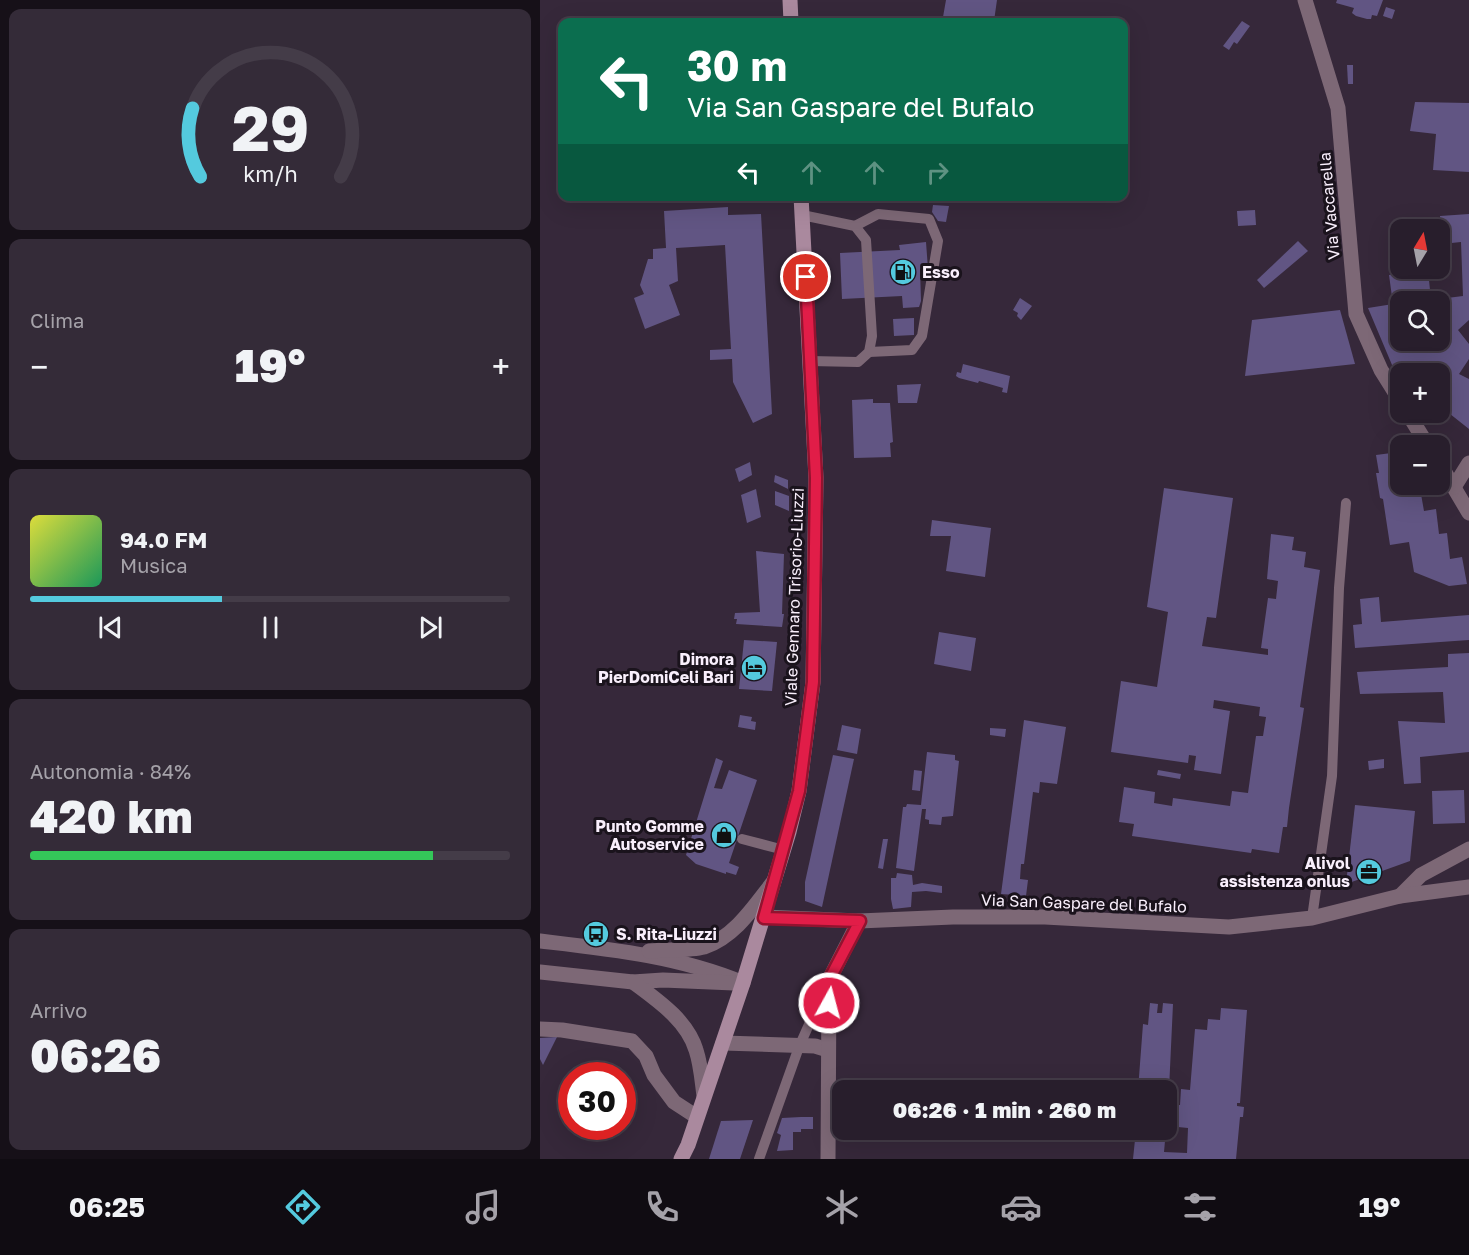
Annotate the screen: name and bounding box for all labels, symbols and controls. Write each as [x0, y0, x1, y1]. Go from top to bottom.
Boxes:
text: 30 m [687, 40, 787, 90]
icon: left [588, 42, 666, 120]
text: 29 [231, 90, 309, 165]
text: Via San Gaspare del Bufalo [687, 91, 1035, 123]
street label: Via Vaccarella [1314, 151, 1344, 261]
icon: left [732, 156, 765, 189]
icon: ahead [795, 156, 828, 189]
icon: ahead [858, 156, 891, 189]
icon: right [921, 156, 954, 189]
text: km/h [243, 161, 297, 187]
north arrow [1390, 219, 1450, 279]
map controls [1390, 219, 1450, 495]
pin [780, 251, 831, 302]
fuel station icon: Esso [888, 257, 918, 287]
icon: arrive [789, 260, 822, 293]
place label: Esso [922, 262, 960, 282]
button: search [1390, 291, 1450, 351]
text: Clima [30, 308, 84, 332]
text: 19° [235, 338, 305, 392]
text: − [30, 347, 48, 386]
text: + [492, 347, 510, 386]
button: + [1390, 363, 1450, 423]
button: − [1390, 435, 1450, 495]
street label: Viale Gennaro Trisorio-Liuzzi [780, 488, 808, 706]
text: 94.0 FM [120, 526, 207, 553]
text: Musica [120, 553, 187, 577]
icon: previous [94, 611, 127, 644]
icon: pause [254, 611, 287, 644]
icon: next [414, 611, 447, 644]
place label: Dimora PierDomiCeli Bari [598, 649, 734, 687]
hotel icon: Dimora PierDomiCeli Bari [739, 653, 769, 683]
text: Autonomia · 84% [30, 759, 191, 783]
text: 420 km [30, 789, 193, 843]
place label: Punto Gomme Autoservice [595, 816, 704, 854]
shop icon: Punto Gomme Autoservice [709, 820, 739, 850]
place label: Alivol assistenza onlus [1219, 853, 1351, 891]
office icon: Alivol assistenza onlus [1354, 857, 1384, 887]
street label: Via San Gaspare del Bufalo [981, 889, 1187, 917]
bus stop icon: S. Rita-Liuzzi [581, 919, 611, 949]
place label: S. Rita-Liuzzi [616, 924, 717, 944]
position arrow [797, 971, 861, 1035]
text: Arrivo [30, 998, 87, 1022]
text: 06:26 [30, 1028, 161, 1082]
speed limit sign: 30 [558, 1062, 636, 1140]
text: 06:26 · 1 min · 260 m [893, 1096, 1116, 1123]
icon: directions [282, 1186, 324, 1228]
icon: music [462, 1186, 504, 1228]
icon: phone [641, 1186, 683, 1228]
icon: climate [821, 1186, 863, 1228]
icon: car [1000, 1186, 1042, 1228]
icon: filters [1179, 1186, 1221, 1228]
text: 06:25 [69, 1191, 145, 1223]
text: 19° [1359, 1191, 1400, 1223]

